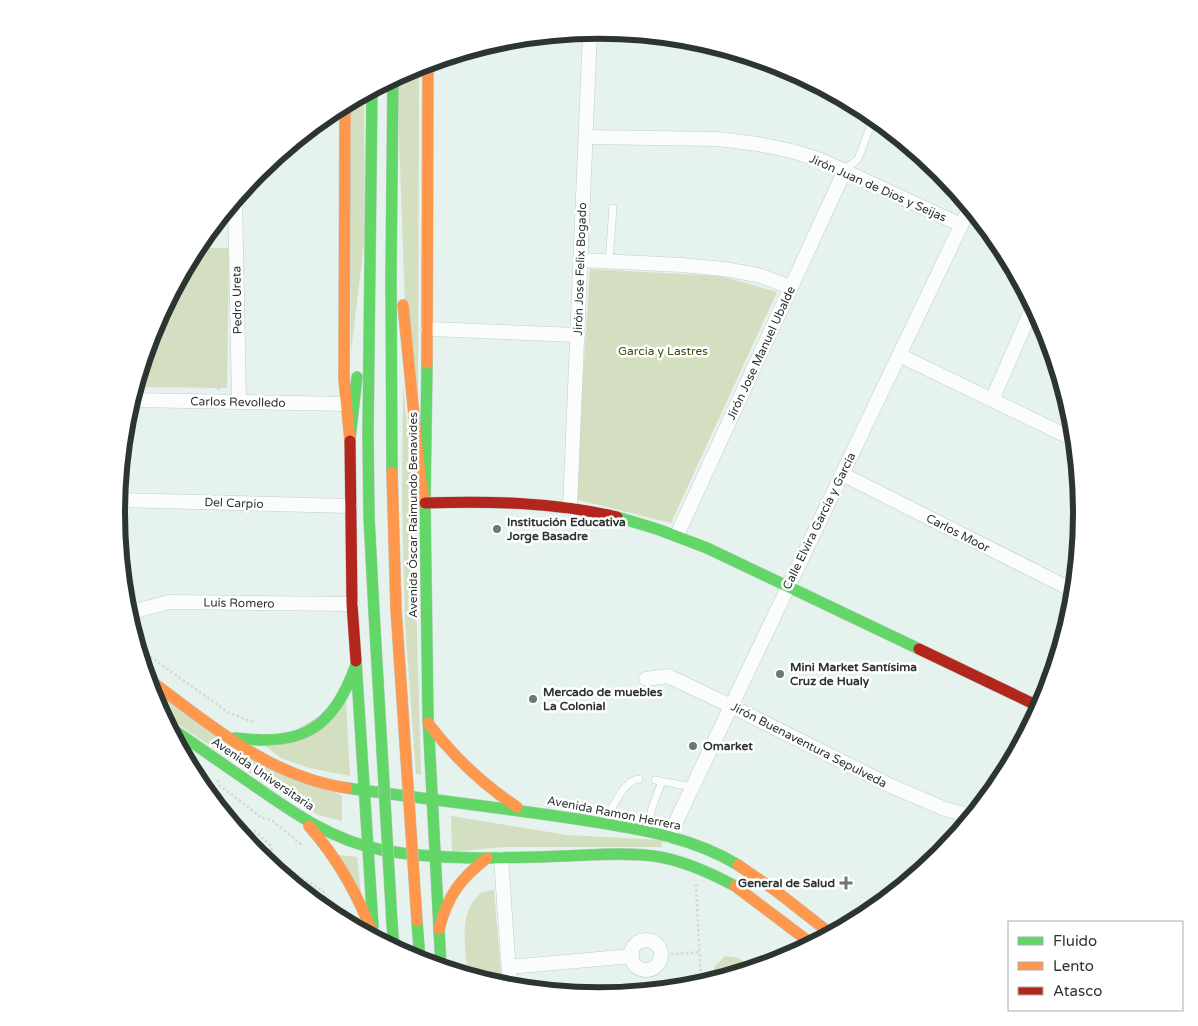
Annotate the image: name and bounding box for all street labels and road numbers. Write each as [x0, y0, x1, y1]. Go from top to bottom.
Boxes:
street label: Jirón Juan de Dios y Seijas [807, 151, 949, 225]
street label: Jirón Jose Felix Bogado [571, 202, 589, 336]
street label: Pedro Ureta [229, 266, 245, 334]
street label: Jirón Jose Manuel Ubalde [724, 284, 798, 422]
street label: Carlos Revolledo [190, 394, 286, 410]
street label: Avenida Óscar Raimundo Benavides [406, 412, 420, 618]
street label: Calle Elvira García y García [780, 450, 858, 592]
street label: Del Carpio [204, 495, 264, 511]
street label: Carlos Moor [924, 511, 992, 555]
street label: Luis Romero [203, 595, 275, 611]
street label: Jirón Buenaventura Sepulveda [729, 699, 889, 791]
street label: Avenida Universitaria [209, 734, 317, 814]
street label: Avenida Ramon Herrera [546, 793, 682, 833]

